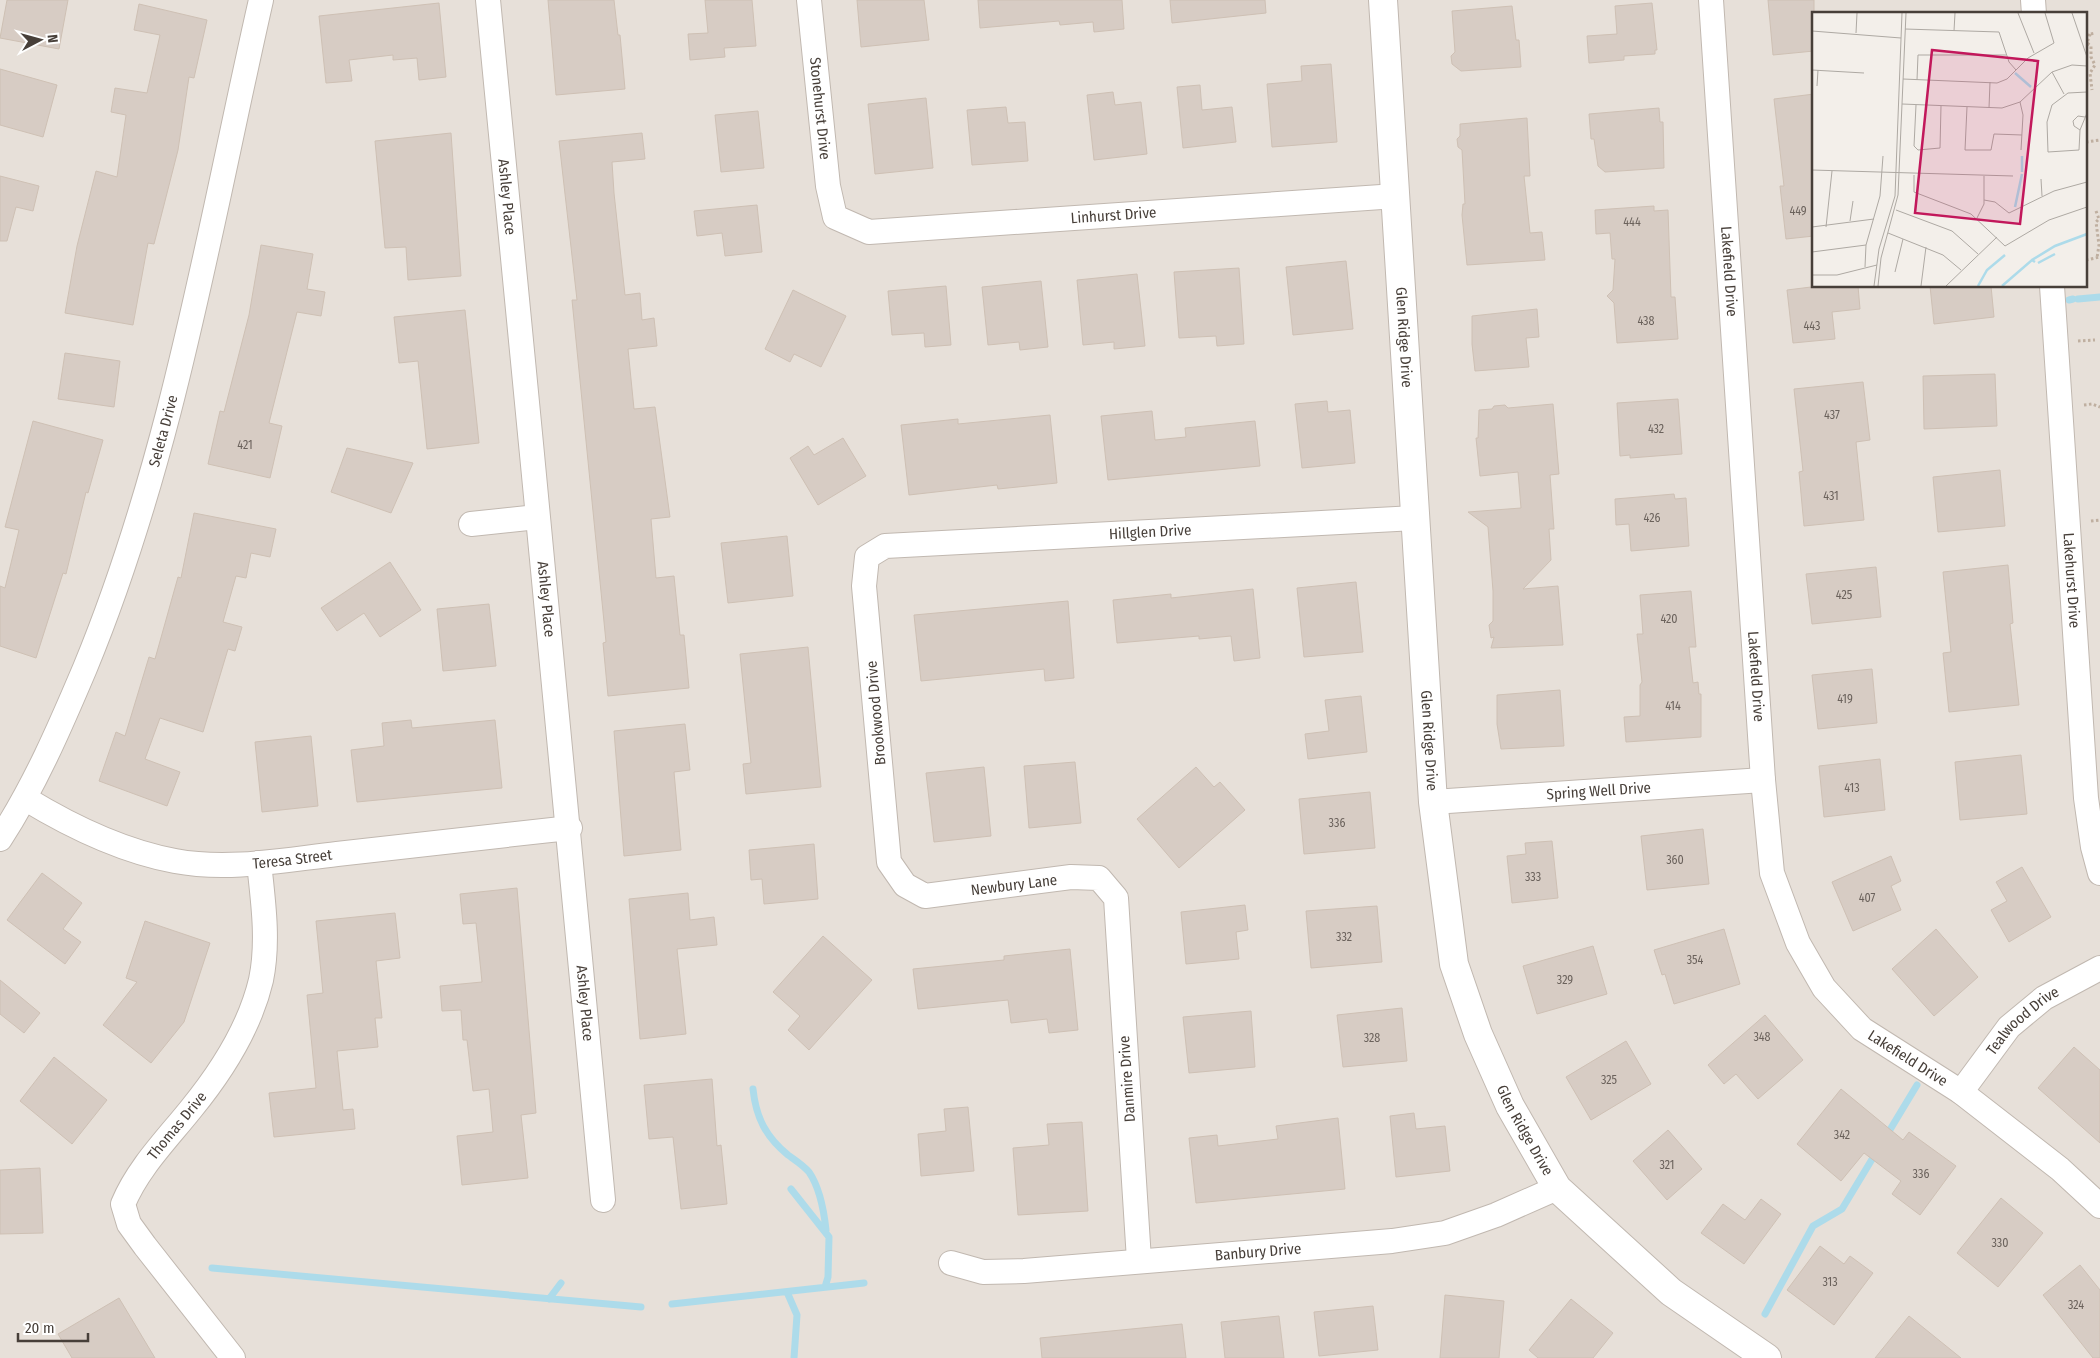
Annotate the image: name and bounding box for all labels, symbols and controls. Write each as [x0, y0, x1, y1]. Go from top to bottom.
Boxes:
inset map [1812, 12, 2088, 288]
north arrow [15, 15, 65, 65]
text: N [44, 34, 61, 44]
street label: Stonehurst Drive [806, 56, 834, 160]
street label: Ashley Place [494, 158, 520, 236]
street label: Linhurst Drive [1070, 203, 1157, 227]
house number: 449 [1789, 204, 1807, 218]
house number: 444 [1623, 215, 1641, 229]
street label: Lakefield Drive [1717, 226, 1741, 317]
street label: Glen Ridge Drive [1392, 286, 1416, 388]
house number: 438 [1637, 314, 1655, 328]
house number: 443 [1804, 319, 1820, 333]
street label: Seleta Drive [145, 393, 182, 469]
house number: 437 [1824, 408, 1840, 422]
house number: 432 [1648, 422, 1664, 436]
house number: 421 [237, 438, 253, 452]
house number: 431 [1823, 489, 1839, 503]
house number: 426 [1644, 511, 1660, 525]
street label: Hillglen Drive [1109, 521, 1192, 543]
street label: Lakehurst Drive [2059, 532, 2084, 629]
street label: Ashley Place [534, 560, 559, 638]
house number: 425 [1836, 588, 1853, 602]
house number: 420 [1660, 612, 1678, 626]
street label: Lakefield Drive [1744, 631, 1768, 722]
street label: Brookwood Drive [862, 660, 890, 766]
street label: Glen Ridge Drive [1417, 690, 1441, 791]
house number: 419 [1837, 692, 1853, 706]
house number: 414 [1665, 699, 1681, 713]
street label: Spring Well Drive [1546, 778, 1651, 803]
house number: 413 [1844, 781, 1860, 795]
house number: 336 [1329, 816, 1345, 830]
street label: Teresa Street [252, 846, 333, 873]
house number: 360 [1666, 853, 1684, 867]
house number: 333 [1525, 870, 1541, 884]
street label: Newbury Lane [970, 871, 1058, 899]
house number: 407 [1859, 891, 1875, 905]
house number: 332 [1336, 930, 1352, 944]
house number: 354 [1687, 953, 1704, 967]
street label: Ashley Place [572, 965, 597, 1042]
house number: 329 [1557, 973, 1573, 987]
street label: Tealwood Drive [1982, 983, 2062, 1059]
street label: Lakefield Drive [1865, 1026, 1951, 1090]
house number: 348 [1753, 1030, 1771, 1044]
house number: 328 [1364, 1031, 1380, 1045]
street label: Danmire Drive [1115, 1035, 1139, 1123]
house number: 325 [1601, 1073, 1618, 1087]
street label: Glen Ridge Drive [1493, 1082, 1557, 1179]
street label: Thomas Drive [144, 1088, 210, 1164]
house number: 342 [1834, 1128, 1850, 1142]
house number: 321 [1659, 1158, 1675, 1172]
house number: 336 [1913, 1167, 1929, 1181]
house number: 330 [1991, 1236, 2009, 1250]
street label: Banbury Drive [1214, 1239, 1302, 1264]
house number: 313 [1822, 1275, 1838, 1289]
house number: 324 [2068, 1298, 2084, 1312]
scale bar [18, 1310, 88, 1342]
text: 20 m [25, 1319, 55, 1337]

